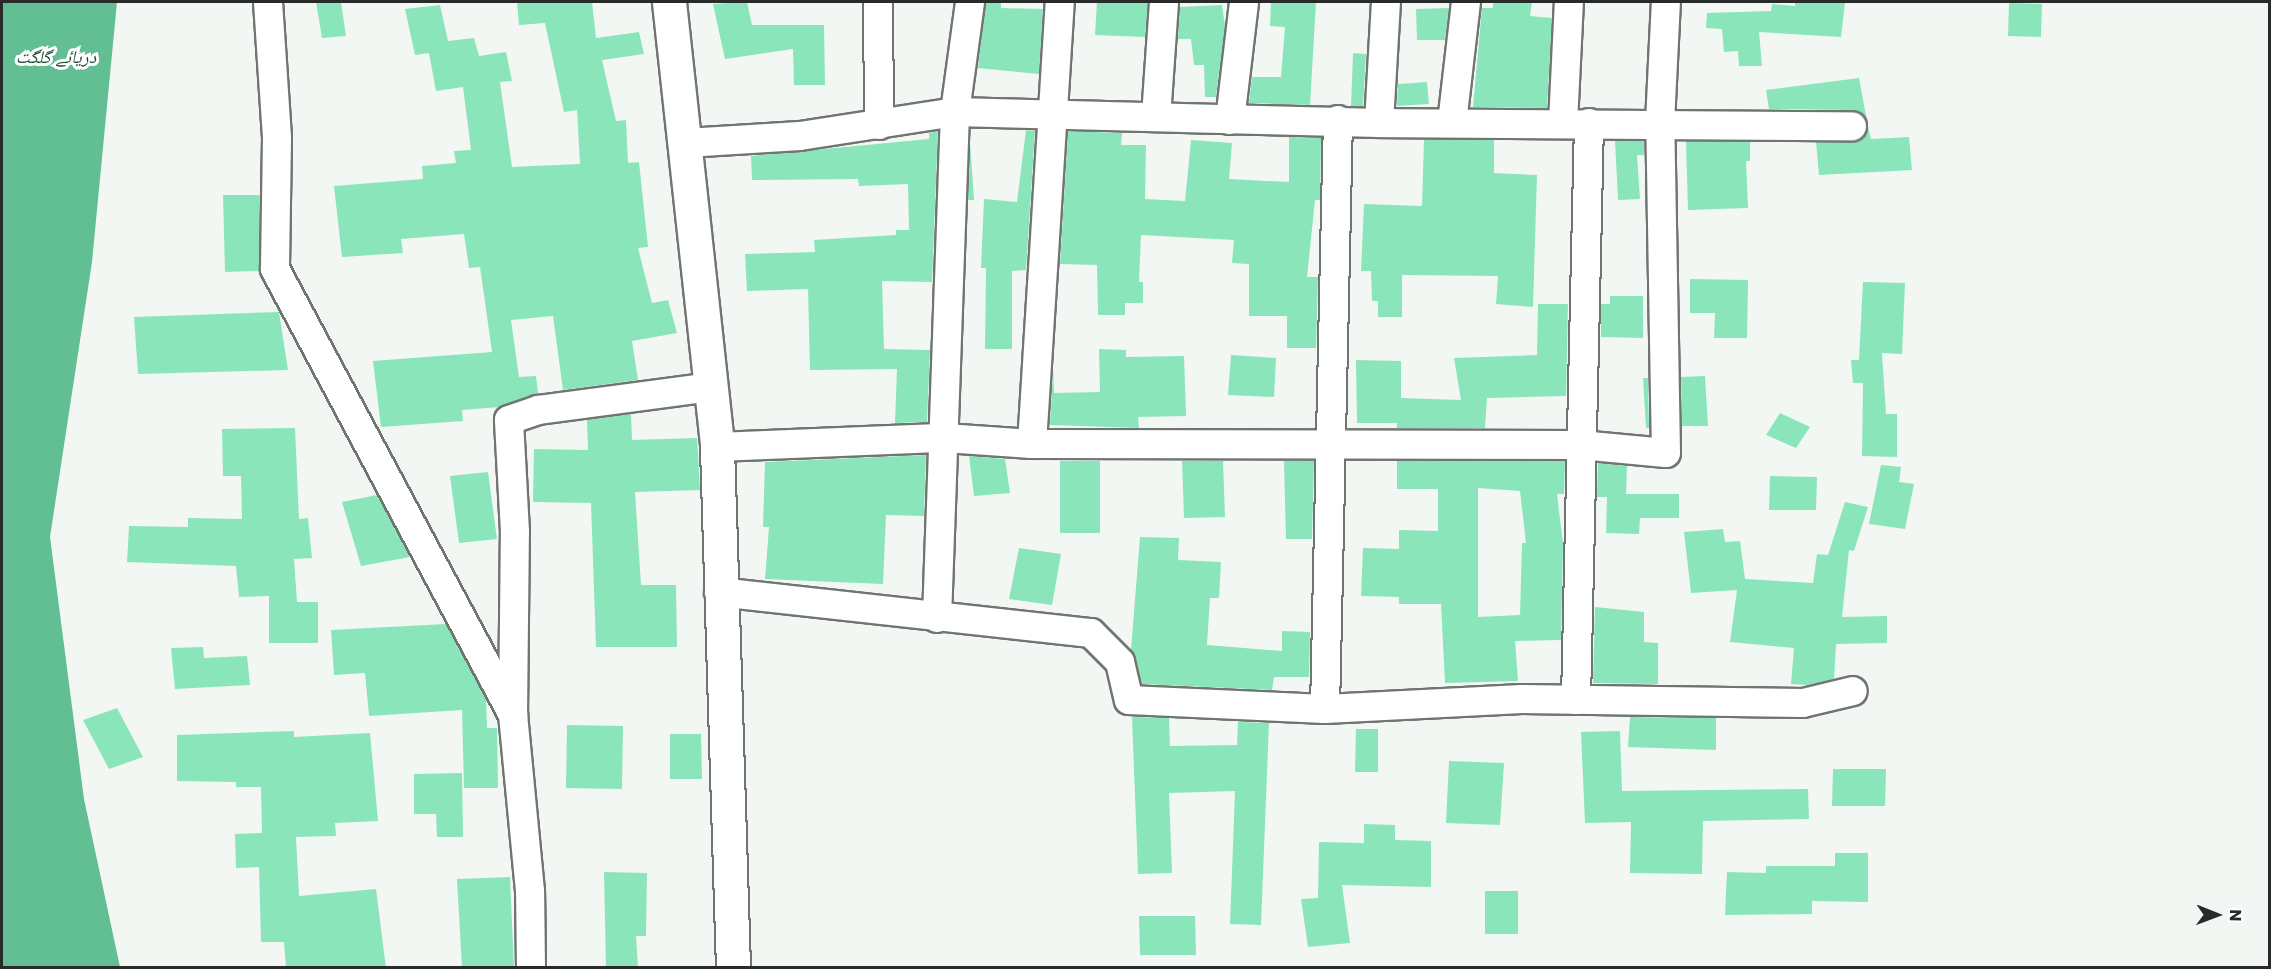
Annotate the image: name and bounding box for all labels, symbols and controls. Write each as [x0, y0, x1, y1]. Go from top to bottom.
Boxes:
water label: دریائے گلگت [16, 46, 96, 68]
north arrow [2187, 885, 2247, 945]
text: N [2224, 909, 2247, 922]

